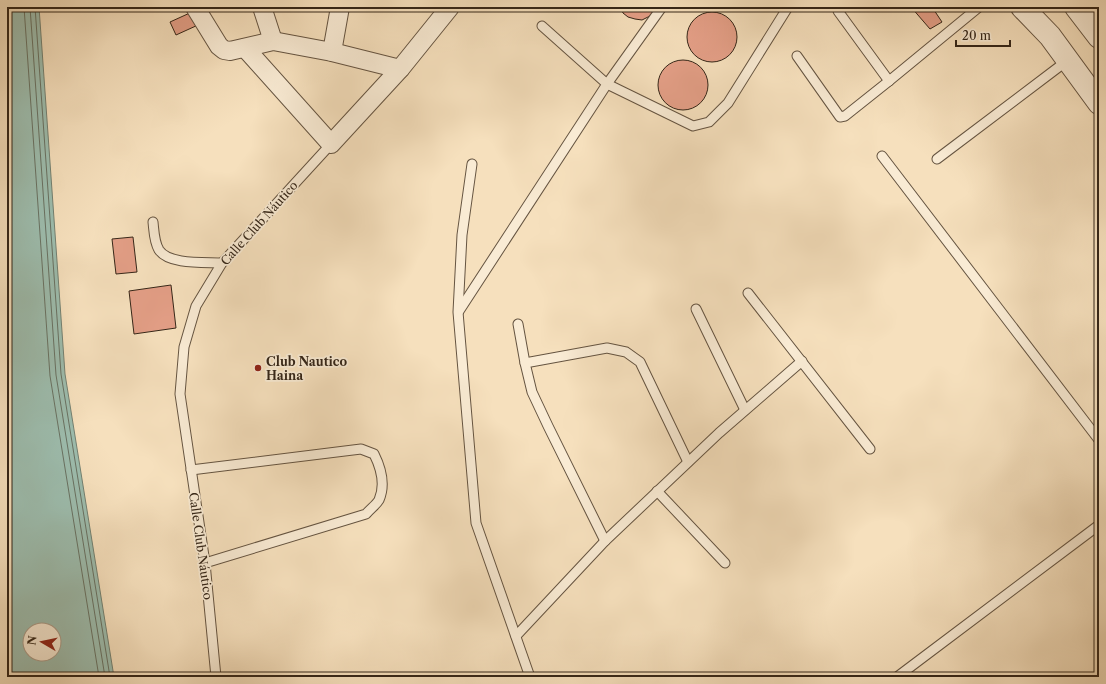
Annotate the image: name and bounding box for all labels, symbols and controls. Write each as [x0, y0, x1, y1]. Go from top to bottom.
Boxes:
scale bar [956, 22, 1010, 48]
text: 20 m [962, 28, 991, 43]
street label: Calle Club Náutico [217, 178, 301, 268]
place label: Club Nautico Haina [266, 354, 347, 383]
marker: Club Nautico Haina [253, 363, 263, 373]
street label: Calle Club Náutico [186, 491, 216, 601]
north arrow [22, 622, 62, 662]
text: N [24, 634, 40, 646]

